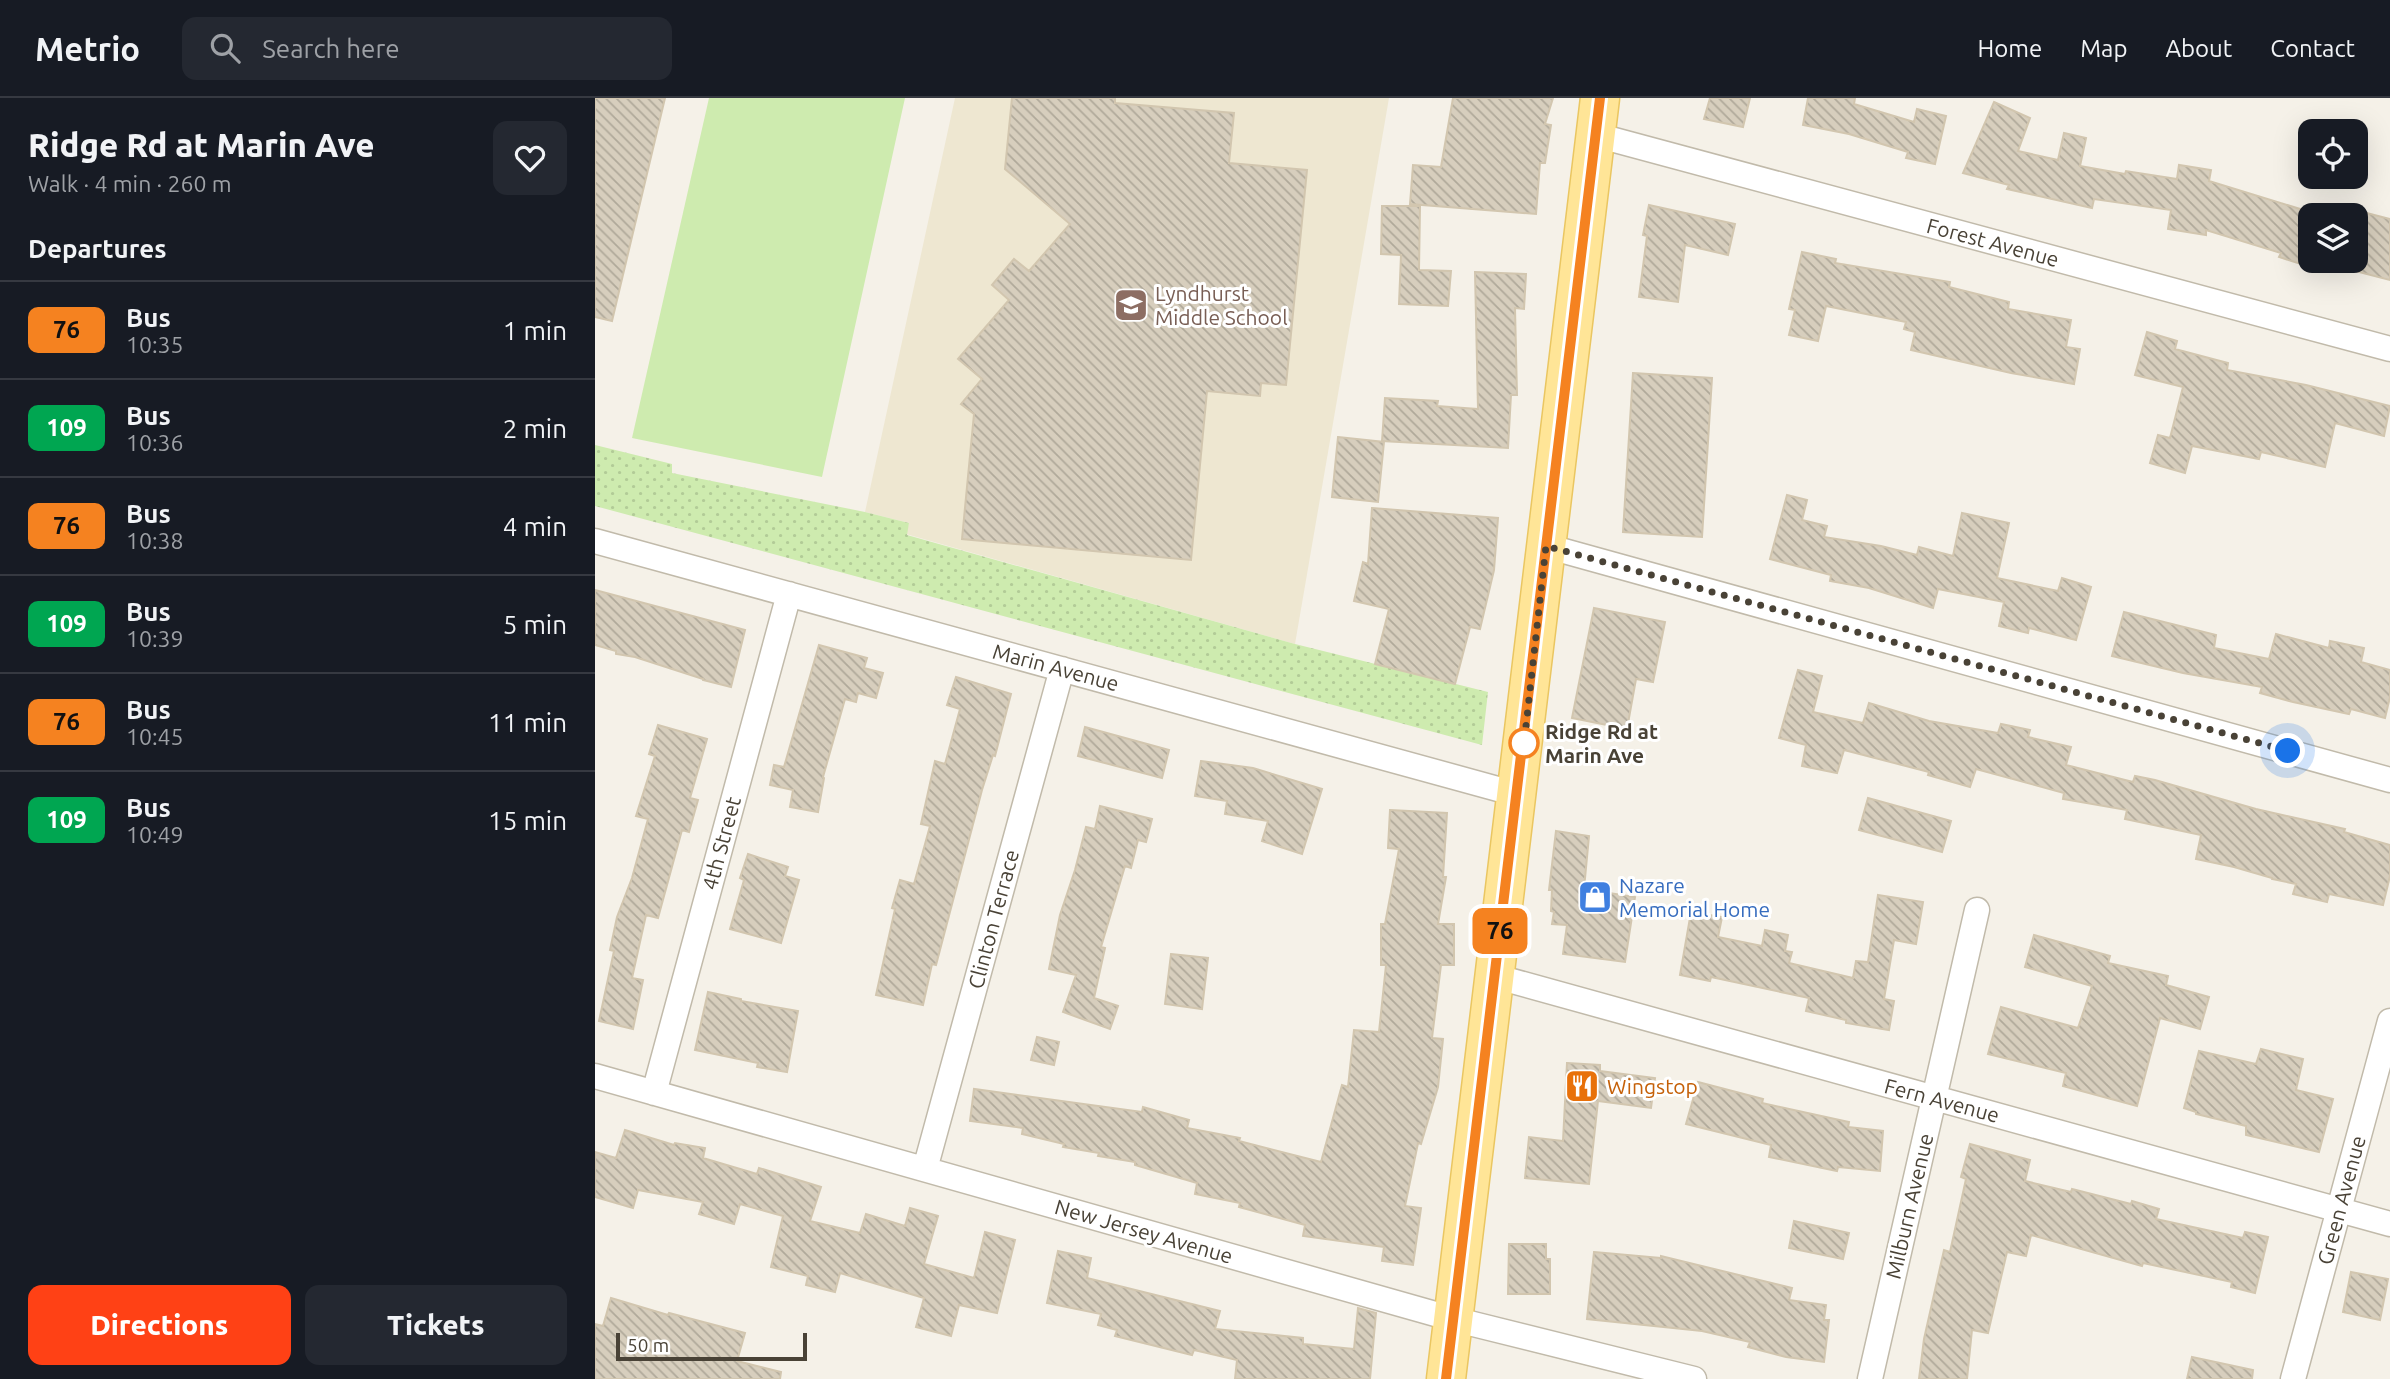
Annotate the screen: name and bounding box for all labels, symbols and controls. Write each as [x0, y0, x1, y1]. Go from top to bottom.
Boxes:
search box [182, 17, 672, 80]
icon: search [206, 29, 244, 67]
text: Metrio [35, 30, 140, 67]
text: Search here [262, 34, 400, 63]
text: Home [1977, 35, 2042, 62]
text: Map [2080, 35, 2127, 62]
text: About [2165, 35, 2232, 62]
text: Contact [2270, 35, 2355, 62]
map controls [2298, 119, 2368, 273]
button: locate [2298, 119, 2368, 189]
button: heart [493, 121, 567, 195]
text: Ridge Rd at Marin Ave [28, 126, 374, 163]
text: Walk · 4 min · 260 m [28, 171, 232, 196]
button: layers [2298, 203, 2368, 273]
street label: Forest Avenue [1924, 213, 2062, 271]
text: Departures [28, 234, 166, 263]
place label: Lyndhurst Middle School [1155, 281, 1288, 329]
school or university icon: Lyndhurst Middle School [1112, 286, 1150, 324]
text: Bus [126, 303, 171, 332]
text: 76 [53, 316, 80, 343]
text: 1 min [503, 316, 567, 345]
text: 10:35 [126, 332, 184, 357]
text: Bus [126, 401, 171, 430]
text: 109 [46, 414, 87, 441]
text: 2 min [503, 414, 567, 443]
text: 10:36 [126, 430, 184, 455]
text: Bus [126, 499, 171, 528]
text: 76 [53, 512, 80, 539]
text: 4 min [503, 512, 567, 541]
text: 10:38 [126, 528, 184, 553]
text: Bus [126, 597, 171, 626]
text: 109 [46, 610, 87, 637]
text: 5 min [503, 610, 567, 639]
text: 10:39 [126, 626, 184, 651]
street label: Marin Avenue [990, 639, 1122, 695]
text: Bus [126, 695, 171, 724]
text: 76 [53, 708, 80, 735]
text: 11 min [488, 708, 567, 737]
place label: Ridge Rd at Marin Ave [1545, 719, 1658, 767]
text: 10:45 [126, 724, 184, 749]
marker: Ridge Rd at Marin Ave [1509, 728, 1539, 758]
your location [2270, 733, 2305, 768]
text: Bus [126, 793, 171, 822]
street label: 4th Street [697, 794, 745, 892]
text: 109 [46, 806, 87, 833]
text: 15 min [488, 806, 567, 835]
text: 10:49 [126, 822, 184, 847]
street label: Clinton Terrace [963, 847, 1023, 991]
place label: Nazare Memorial Home [1619, 873, 1770, 921]
shop icon: Nazare Memorial Home [1576, 878, 1614, 916]
line badge: 76 [1469, 908, 1531, 954]
text: 76 [1486, 917, 1514, 944]
restaurant icon: Wingstop [1563, 1067, 1601, 1105]
street label: Fern Avenue [1882, 1073, 2002, 1127]
place label: Wingstop [1607, 1074, 1698, 1098]
street label: Milburn Avenue [1881, 1131, 1937, 1281]
street label: Green Avenue [2312, 1133, 2370, 1267]
street label: New Jersey Avenue [1052, 1194, 1236, 1268]
button: Directions [28, 1285, 291, 1365]
button: Tickets [305, 1285, 567, 1365]
scale bar [616, 1330, 807, 1362]
text: 50 m [627, 1334, 669, 1356]

